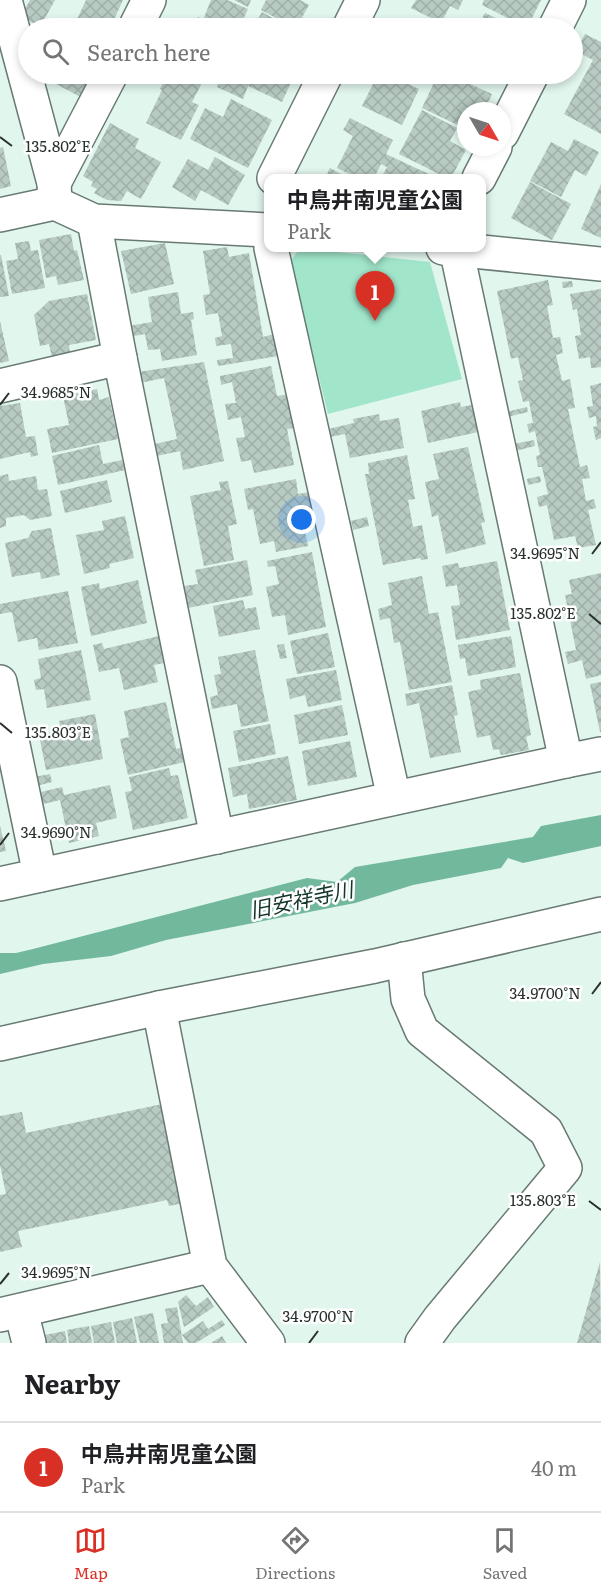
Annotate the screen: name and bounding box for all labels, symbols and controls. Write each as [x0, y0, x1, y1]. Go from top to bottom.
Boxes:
search box [18, 18, 583, 84]
icon: search [39, 35, 72, 68]
text: Search here [87, 35, 210, 68]
north arrow [457, 102, 511, 156]
text: 135.802°E [25, 134, 91, 157]
popup [264, 174, 486, 252]
text: 中鳥井南児童公園 [287, 182, 463, 215]
text: Park [287, 215, 331, 245]
pin: 1 [356, 272, 394, 321]
text: 34.9685°N [21, 380, 91, 403]
your location [287, 505, 316, 534]
text: 34.9695°N [510, 541, 580, 564]
text: 135.802°E [510, 601, 576, 624]
text: 135.803°E [25, 720, 91, 743]
text: 34.9690°N [20, 820, 92, 843]
water label: 旧安祥寺川 [246, 872, 358, 924]
text: 34.9700°N [509, 981, 581, 1004]
text: 135.803°E [510, 1188, 576, 1211]
text: 34.9695°N [21, 1260, 91, 1283]
text: 34.9700°N [282, 1304, 354, 1327]
text: Nearby [24, 1363, 120, 1402]
text: 中鳥井南児童公園 [81, 1436, 257, 1469]
text: 1 [39, 1452, 48, 1482]
text: 40 m [531, 1452, 577, 1482]
text: Park [81, 1469, 125, 1499]
tab: Map [74, 1524, 108, 1584]
tab: Directions [255, 1524, 335, 1584]
tab: Saved [483, 1524, 527, 1584]

